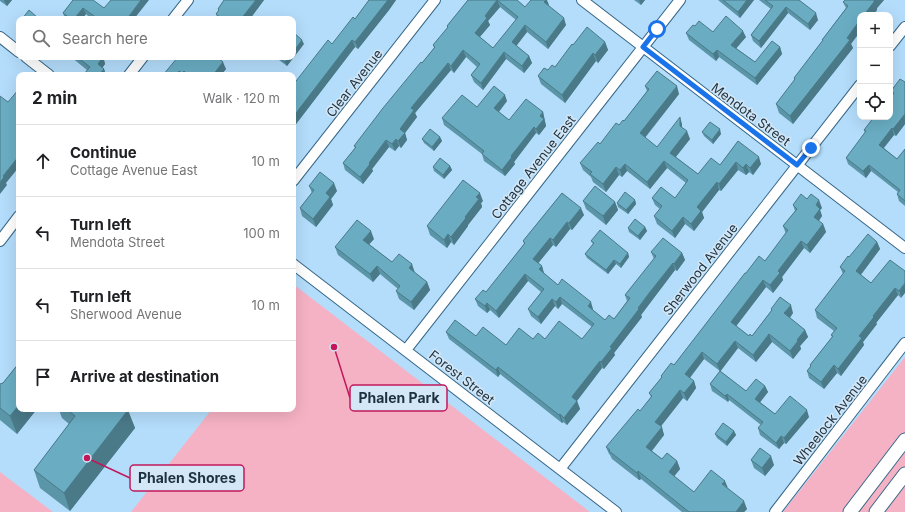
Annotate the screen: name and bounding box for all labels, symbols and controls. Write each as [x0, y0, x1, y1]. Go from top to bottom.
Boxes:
map controls [857, 12, 893, 120]
button: + [857, 12, 893, 48]
search box [16, 16, 296, 60]
route start [648, 20, 666, 38]
icon: search [30, 27, 52, 49]
text: Search here [62, 29, 148, 48]
street label: Clear Avenue [322, 46, 386, 120]
button: − [857, 48, 893, 84]
street label: Mendota Street [708, 79, 794, 149]
button: locate [857, 84, 893, 120]
text: 2 min [32, 88, 77, 108]
text: Walk · 120 m [203, 90, 280, 106]
street label: Cottage Avenue East [487, 112, 579, 222]
route end [802, 139, 820, 157]
text: Continue [70, 143, 137, 162]
icon: ahead [32, 150, 54, 172]
text: 10 m [251, 153, 280, 169]
text: Cottage Avenue East [70, 162, 198, 178]
text: Turn left [70, 215, 131, 234]
street label: Sherwood Avenue [659, 220, 741, 318]
icon: left [32, 222, 54, 244]
text: 100 m [243, 225, 280, 241]
text: Mendota Street [70, 234, 165, 250]
text: Turn left [70, 287, 131, 306]
icon: left [32, 294, 54, 316]
text: 10 m [251, 297, 280, 313]
text: Sherwood Avenue [70, 306, 182, 322]
street label: Forest Street [426, 346, 498, 408]
icon: arrive [32, 366, 54, 388]
text: Arrive at destination [70, 367, 219, 386]
street label: Wheelock Avenue [790, 372, 870, 468]
callout: Phalen Park [350, 385, 447, 411]
text: Phalen Park [358, 389, 440, 406]
callout: Phalen Shores [130, 465, 244, 491]
text: Phalen Shores [138, 469, 236, 486]

